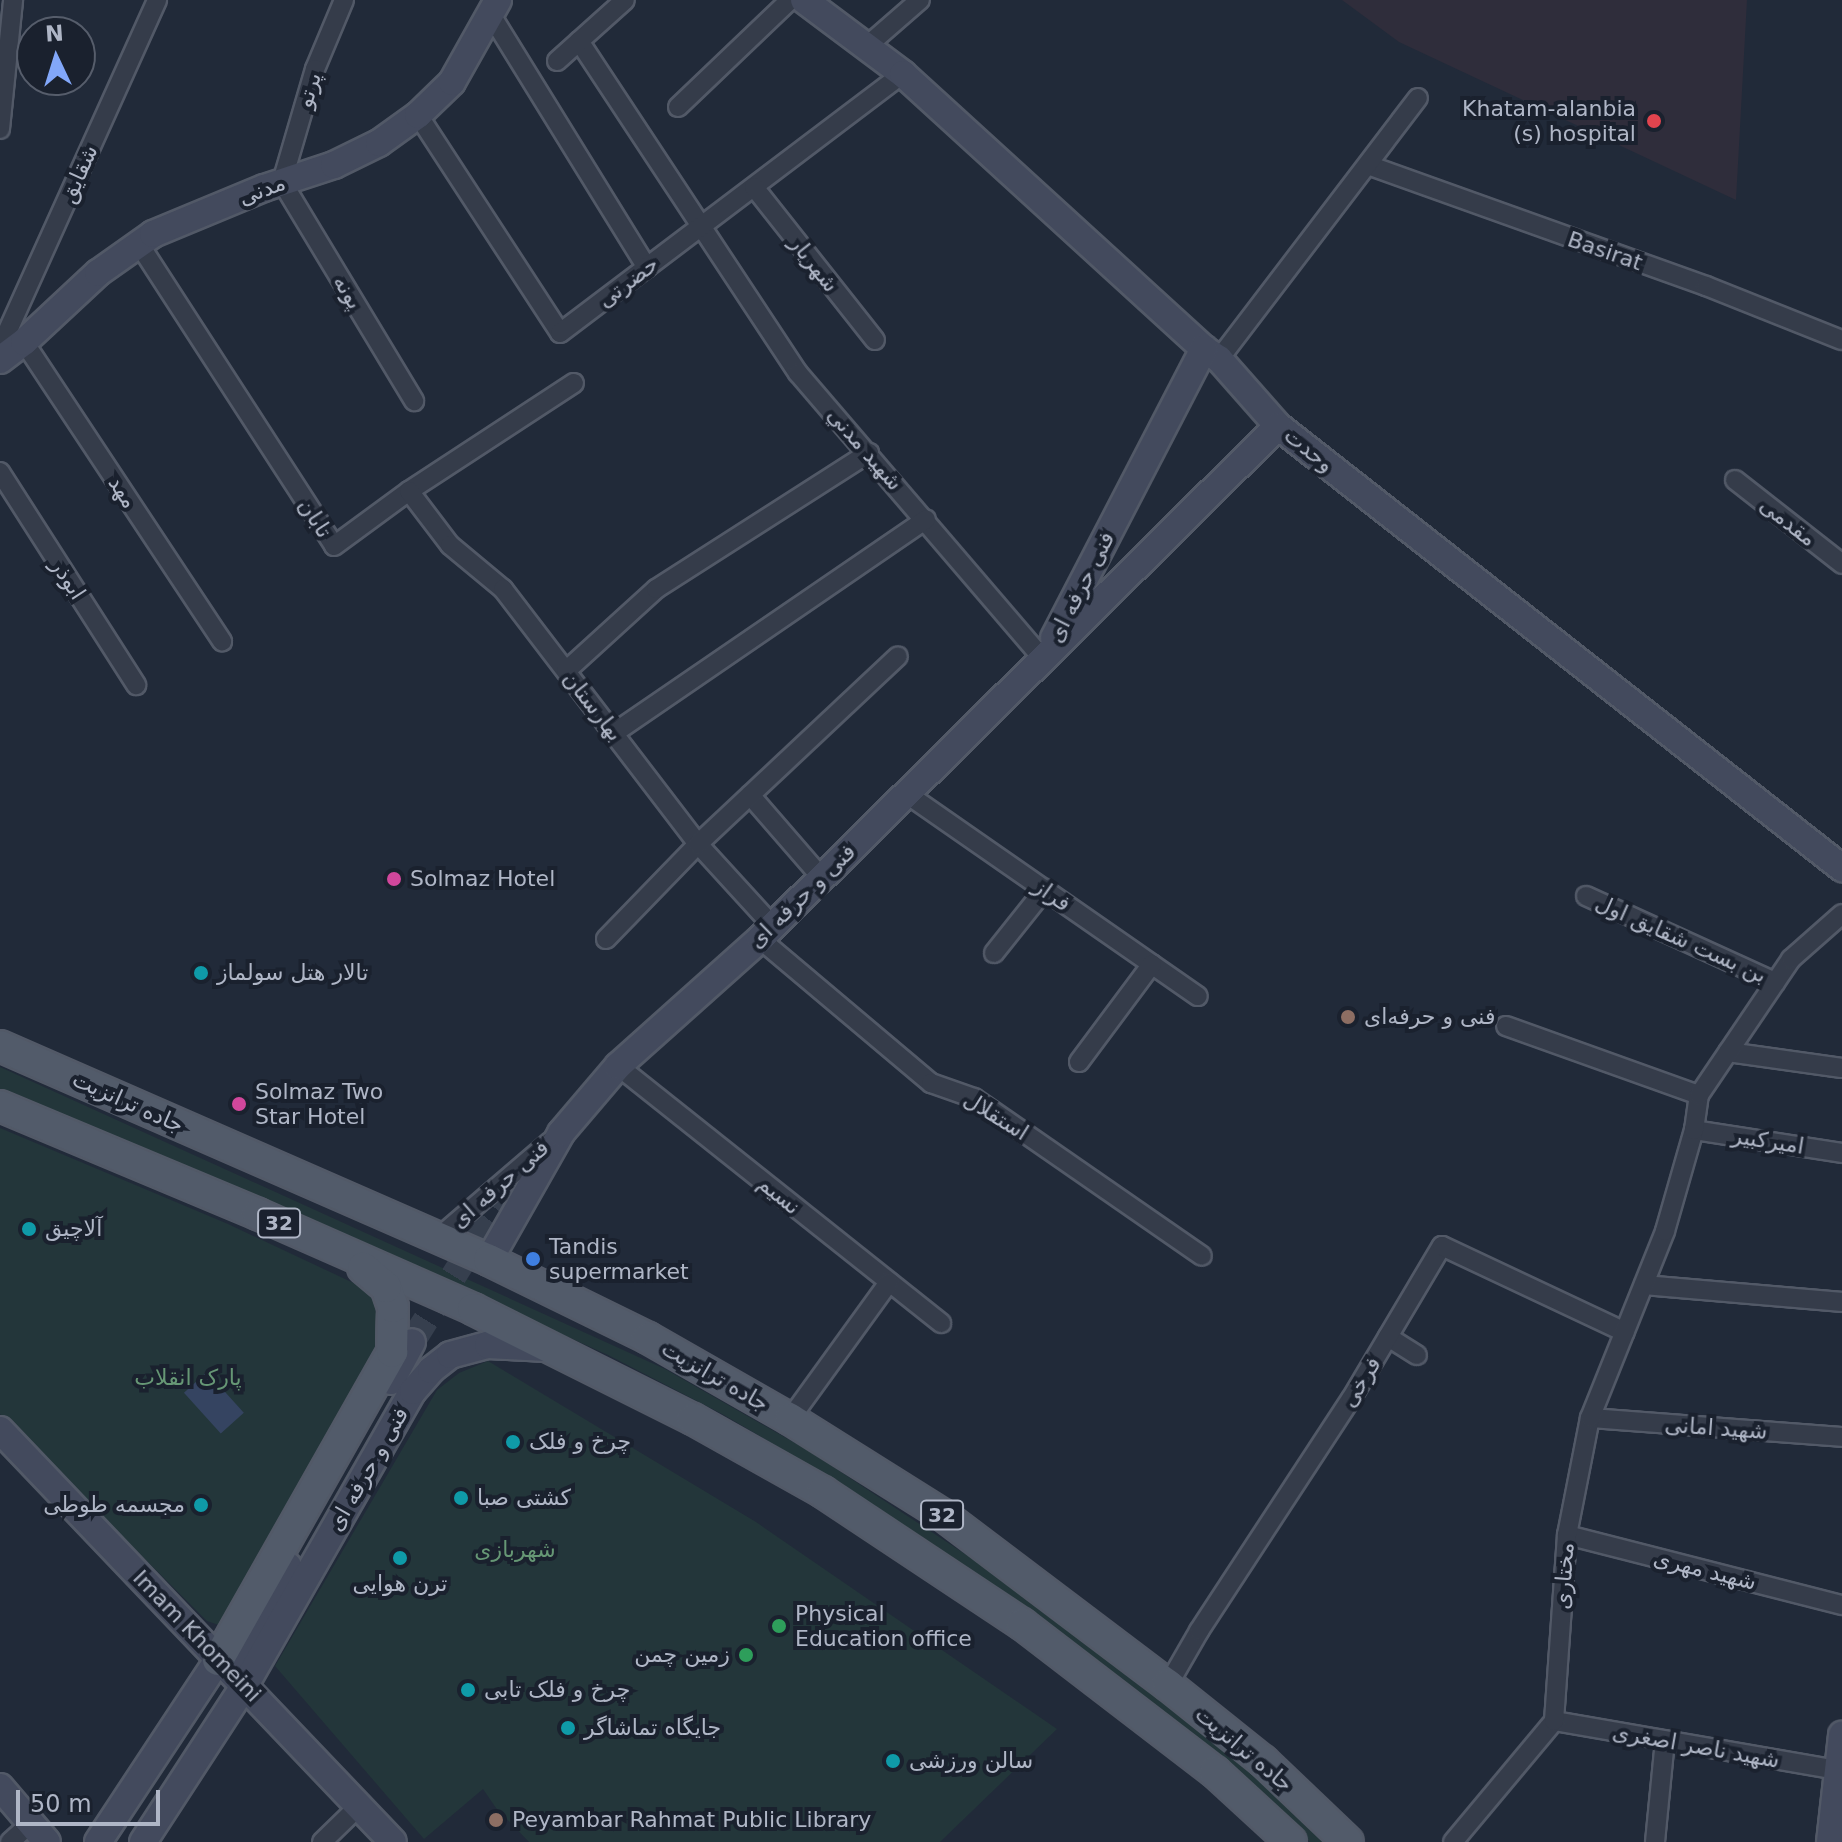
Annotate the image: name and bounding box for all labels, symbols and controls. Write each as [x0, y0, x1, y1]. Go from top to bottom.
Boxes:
north arrow [16, 16, 96, 96]
text: N [44, 20, 64, 47]
street label: پرتو [291, 69, 327, 111]
place label: Khatam-alanbia (s) hospital [1462, 95, 1636, 146]
marker: Khatam-alanbia (s) hospital [1643, 110, 1665, 132]
street label: شقایق [55, 141, 103, 207]
street label: مدنی [235, 169, 289, 211]
street label: Basirat [1564, 226, 1646, 276]
street label: شهریار [784, 231, 844, 297]
street label: حضرتی [592, 251, 664, 313]
street label: پونه [328, 270, 368, 314]
street label: شهيد مدني [822, 402, 908, 496]
street label: وحدت [1279, 422, 1339, 478]
street label: مهد [103, 471, 143, 513]
street label: مقدمی [1754, 492, 1822, 552]
street label: تابان [293, 493, 337, 543]
street label: فنی حرفه ای [1042, 527, 1120, 647]
street label: ابوذر [45, 553, 91, 605]
street label: بهارستان [558, 666, 628, 746]
street label: فنی و حرفه ای [743, 838, 861, 954]
place label: Solmaz Hotel [410, 866, 555, 892]
marker: Solmaz Hotel [385, 870, 403, 888]
street label: فراز [1028, 873, 1076, 917]
street label: بن بست شقایق اول [1591, 889, 1771, 989]
place label: تالار هتل سولماز [217, 960, 368, 986]
marker: تالار هتل سولماز [192, 964, 210, 982]
place label: فنی و حرفه‌ای [1364, 1004, 1495, 1030]
marker: فنی و حرفه‌ای [1339, 1008, 1357, 1026]
street label: جاده ترانزیت [68, 1066, 188, 1138]
place label: Solmaz Two Star Hotel [255, 1078, 383, 1130]
street label: استقلال [959, 1086, 1033, 1146]
marker: Solmaz Two Star Hotel [230, 1095, 248, 1113]
street label: امیرکبیر [1730, 1122, 1806, 1160]
street label: فنی حرفه ای [446, 1134, 554, 1234]
street label: نسيم [752, 1170, 806, 1220]
road number: 32 [257, 1207, 301, 1239]
place label: آلاچیق [45, 1216, 102, 1242]
marker: آلاچیق [20, 1220, 38, 1238]
place label: Tandis supermarket [549, 1233, 689, 1284]
marker: Tandis supermarket [524, 1250, 542, 1268]
street label: جاده ترانزیت [657, 1335, 773, 1417]
street label: فرخی [1335, 1352, 1387, 1412]
park label: پارک انقلاب [134, 1365, 242, 1391]
street label: فنی و حرفه ای [322, 1402, 414, 1536]
street label: شهید امانی [1664, 1411, 1768, 1445]
place label: چرخ و فلک [529, 1429, 631, 1455]
marker: چرخ و فلک [504, 1433, 522, 1451]
place label: کشتی صبا [477, 1485, 571, 1511]
marker: کشتی صبا [452, 1489, 470, 1507]
place label: مجسمه طوطی [43, 1492, 185, 1518]
marker: مجسمه طوطی [192, 1496, 210, 1514]
road number: 32 [920, 1499, 964, 1531]
park label: شهربازی [474, 1537, 556, 1563]
street label: مختاری [1548, 1542, 1580, 1610]
street label: شهید مهری [1651, 1544, 1759, 1596]
marker: ترن هوایی [391, 1549, 409, 1567]
street label: Imam Khomeini [127, 1565, 267, 1707]
place label: ترن هوایی [353, 1571, 447, 1597]
place label: Physical Education office [795, 1600, 972, 1652]
marker: Physical Education office [770, 1617, 788, 1635]
place label: زمین چمن [634, 1642, 730, 1668]
marker: زمین چمن [737, 1646, 755, 1664]
place label: چرخ و فلک تابی [484, 1677, 630, 1703]
marker: چرخ و فلک تابی [459, 1681, 477, 1699]
street label: جاده ترانزیت [1190, 1701, 1298, 1797]
place label: جایگاه تماشاگر [584, 1715, 721, 1741]
street label: شهید ناصر اصغری [1610, 1718, 1782, 1774]
marker: جایگاه تماشاگر [559, 1719, 577, 1737]
place label: سالن ورزشی [909, 1748, 1033, 1774]
marker: سالن ورزشی [884, 1752, 902, 1770]
scale bar [20, 1774, 164, 1824]
text: 50 m [30, 1790, 92, 1818]
place label: Peyambar Rahmat Public Library [512, 1807, 871, 1833]
marker: Peyambar Rahmat Public Library [487, 1811, 505, 1829]

